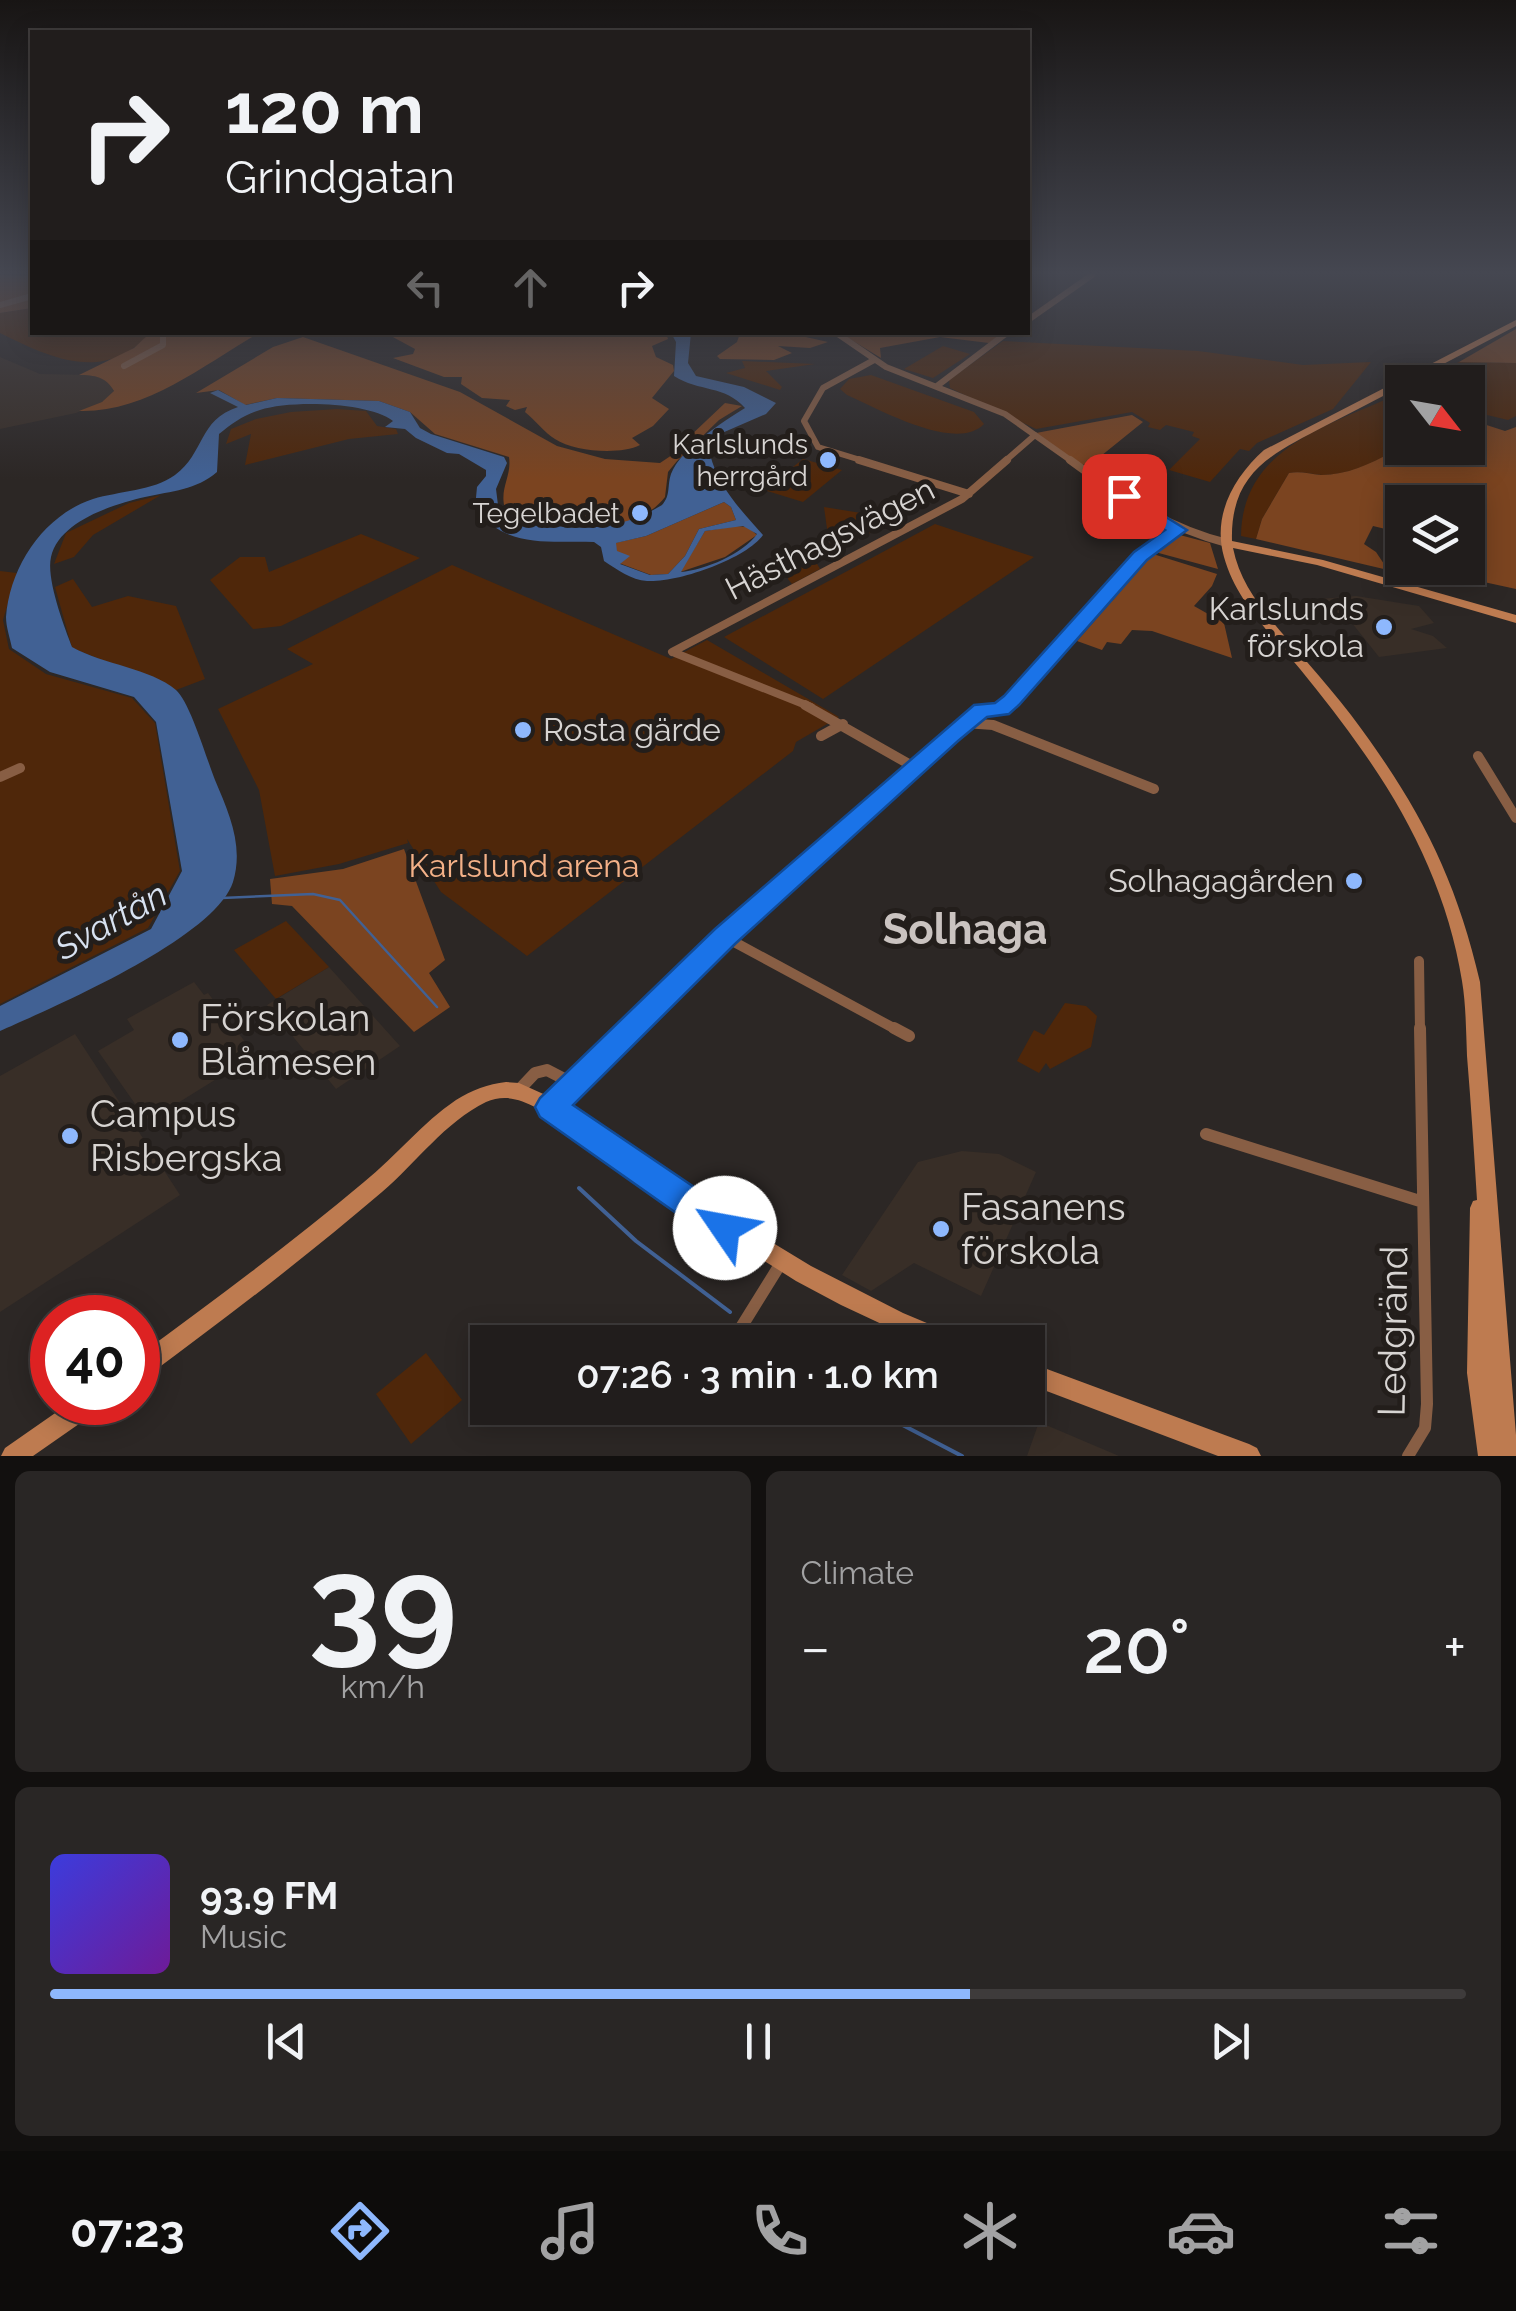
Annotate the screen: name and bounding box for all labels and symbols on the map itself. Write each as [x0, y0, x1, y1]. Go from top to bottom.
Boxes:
north arrow [1385, 365, 1485, 465]
place label: Karlslunds herrgård [672, 428, 808, 493]
marker: Karlslunds herrgård [817, 449, 839, 471]
pin [1082, 454, 1167, 539]
street label: Hästhagsvägen [719, 470, 940, 607]
place label: Tegelbadet [473, 497, 621, 530]
marker: Tegelbadet [629, 502, 651, 524]
place label: Karlslunds förskola [1209, 590, 1364, 664]
marker: Karlslunds förskola [1373, 616, 1395, 638]
place label: Rosta gärde [543, 711, 721, 748]
marker: Rosta gärde [512, 719, 534, 741]
park label: Karlslund arena [409, 847, 639, 884]
place label: Solhagagården [1108, 862, 1334, 899]
marker: Solhagagården [1343, 870, 1365, 892]
water label: Svartån [47, 873, 174, 968]
district label: Solhaga [883, 905, 1047, 954]
place label: Förskolan Blåmesen [200, 995, 376, 1084]
marker: Förskolan Blåmesen [169, 1029, 191, 1051]
place label: Campus Risbergska [90, 1091, 282, 1180]
marker: Campus Risbergska [59, 1125, 81, 1147]
position arrow [673, 1176, 777, 1280]
place label: Fasanens förskola [961, 1184, 1126, 1273]
marker: Fasanens förskola [930, 1218, 952, 1240]
street label: Ledgränd [1369, 1245, 1416, 1417]
speed limit sign: 40 [30, 1295, 160, 1425]

